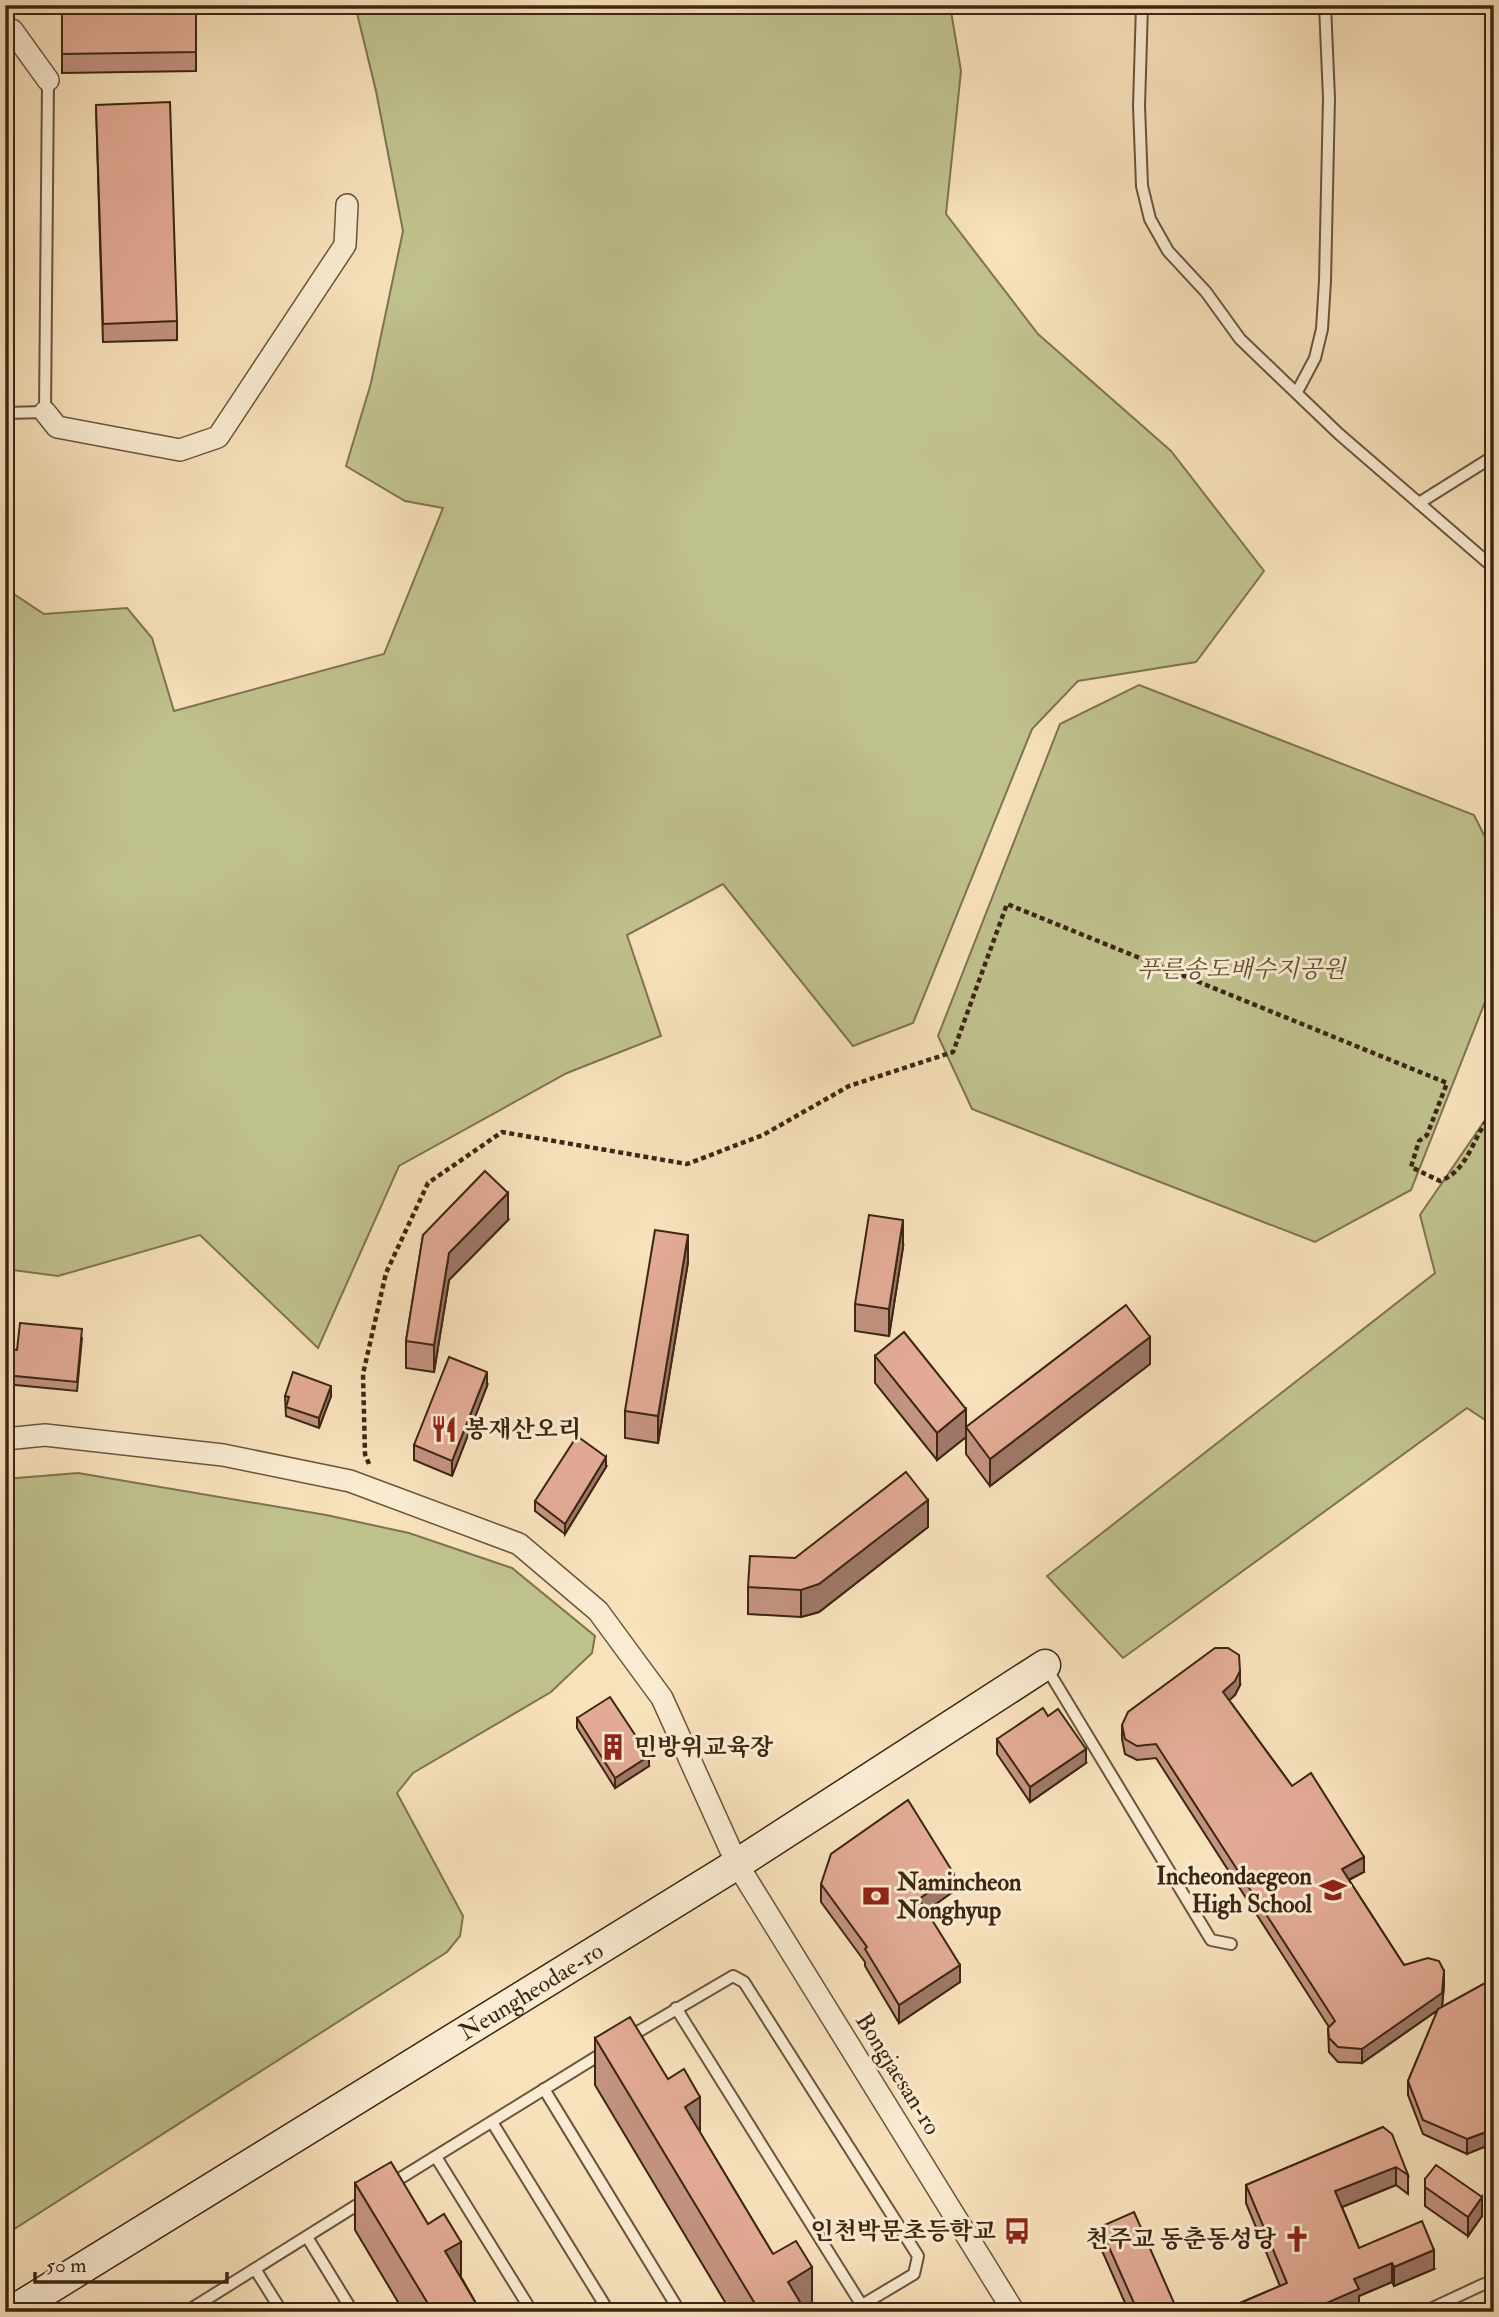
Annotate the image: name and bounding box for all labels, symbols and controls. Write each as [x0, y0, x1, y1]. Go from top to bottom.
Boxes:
park label: 푸른송도배수지공원 [1137, 954, 1347, 985]
restaurant icon: 봉재산오리 [429, 1414, 459, 1444]
place label: 봉재산오리 [465, 1414, 581, 1445]
building icon: 민방위교육장 [598, 1732, 628, 1762]
place label: 민방위교육장 [634, 1732, 774, 1763]
place label: Incheondaegeon High School [1156, 1861, 1313, 1920]
place label: Namincheon Nonghyup [896, 1867, 1022, 1926]
school or university icon: Incheondaegeon High School [1318, 1875, 1348, 1905]
bank icon: Namincheon Nonghyup [861, 1881, 891, 1911]
street label: Neungheodae-ro [453, 1935, 609, 2047]
street label: Bongjaesan-ro [848, 2007, 948, 2141]
place label: 인천박문초등학교 [811, 2216, 996, 2247]
bus stop icon: 인천박문초등학교 [1002, 2216, 1032, 2246]
place label: 천주교 동춘동성당 [1085, 2224, 1277, 2255]
church icon: 천주교 동춘동성당 [1282, 2224, 1312, 2254]
scale bar [35, 2240, 228, 2284]
text: 50 m [46, 2252, 87, 2279]

